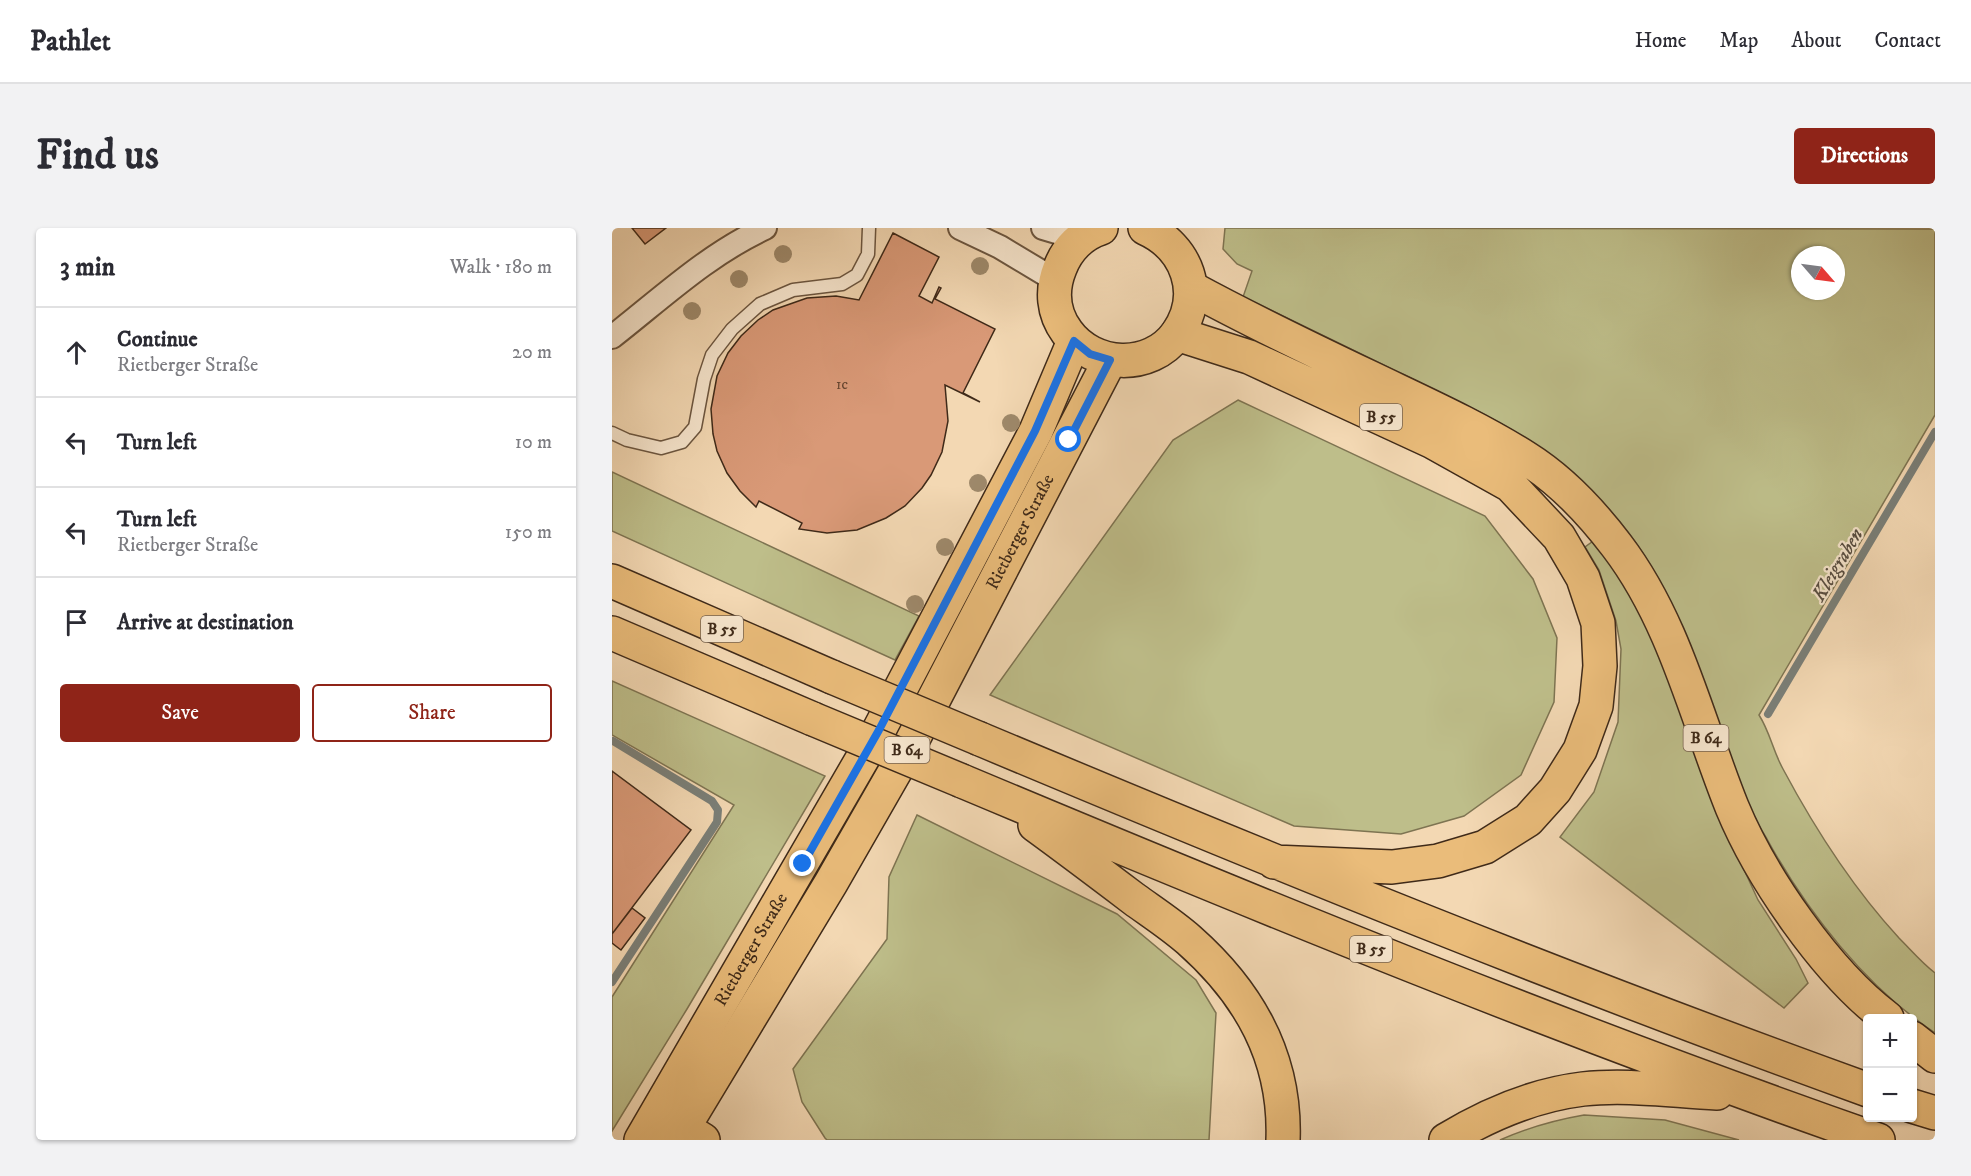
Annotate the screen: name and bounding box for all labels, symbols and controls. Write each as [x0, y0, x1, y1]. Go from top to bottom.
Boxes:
text: Pathlet [30, 24, 111, 59]
text: Home [1635, 28, 1687, 54]
text: Map [1720, 28, 1758, 54]
text: About [1791, 28, 1842, 54]
text: Contact [1875, 28, 1941, 54]
button: Directions [1794, 128, 1935, 184]
text: Find us [36, 130, 159, 182]
north arrow [1791, 246, 1845, 300]
text: 3 min [60, 251, 115, 284]
text: Walk · 180 m [450, 255, 552, 280]
text: Continue [117, 326, 198, 353]
icon: ahead [60, 336, 93, 369]
text: 20 m [512, 340, 552, 365]
text: Rietberger Straße [117, 353, 258, 378]
house number: 1c [836, 375, 849, 394]
road number: B 55 [1360, 404, 1402, 430]
icon: left [60, 426, 93, 459]
route start [1055, 426, 1081, 452]
text: Turn left [117, 429, 197, 456]
text: 10 m [515, 430, 552, 455]
street label: Rietberger Straße [982, 471, 1060, 594]
text: Turn left [117, 506, 197, 533]
icon: left [60, 516, 93, 549]
text: 150 m [505, 520, 552, 545]
water label: Kleigraben [1806, 524, 1870, 607]
text: Rietberger Straße [117, 533, 258, 558]
icon: arrive [60, 606, 93, 639]
text: Arrive at destination [117, 609, 294, 636]
road number: B 55 [701, 616, 743, 642]
button: Save [60, 684, 300, 742]
button: Share [312, 684, 552, 742]
road number: B 64 [1684, 725, 1728, 751]
road number: B 64 [884, 737, 930, 763]
route end [789, 850, 815, 876]
street label: Rietberger Straße [710, 889, 793, 1010]
road number: B 55 [1350, 936, 1392, 962]
map controls [1863, 1014, 1917, 1122]
button: + [1863, 1014, 1917, 1068]
button: − [1863, 1068, 1917, 1122]

